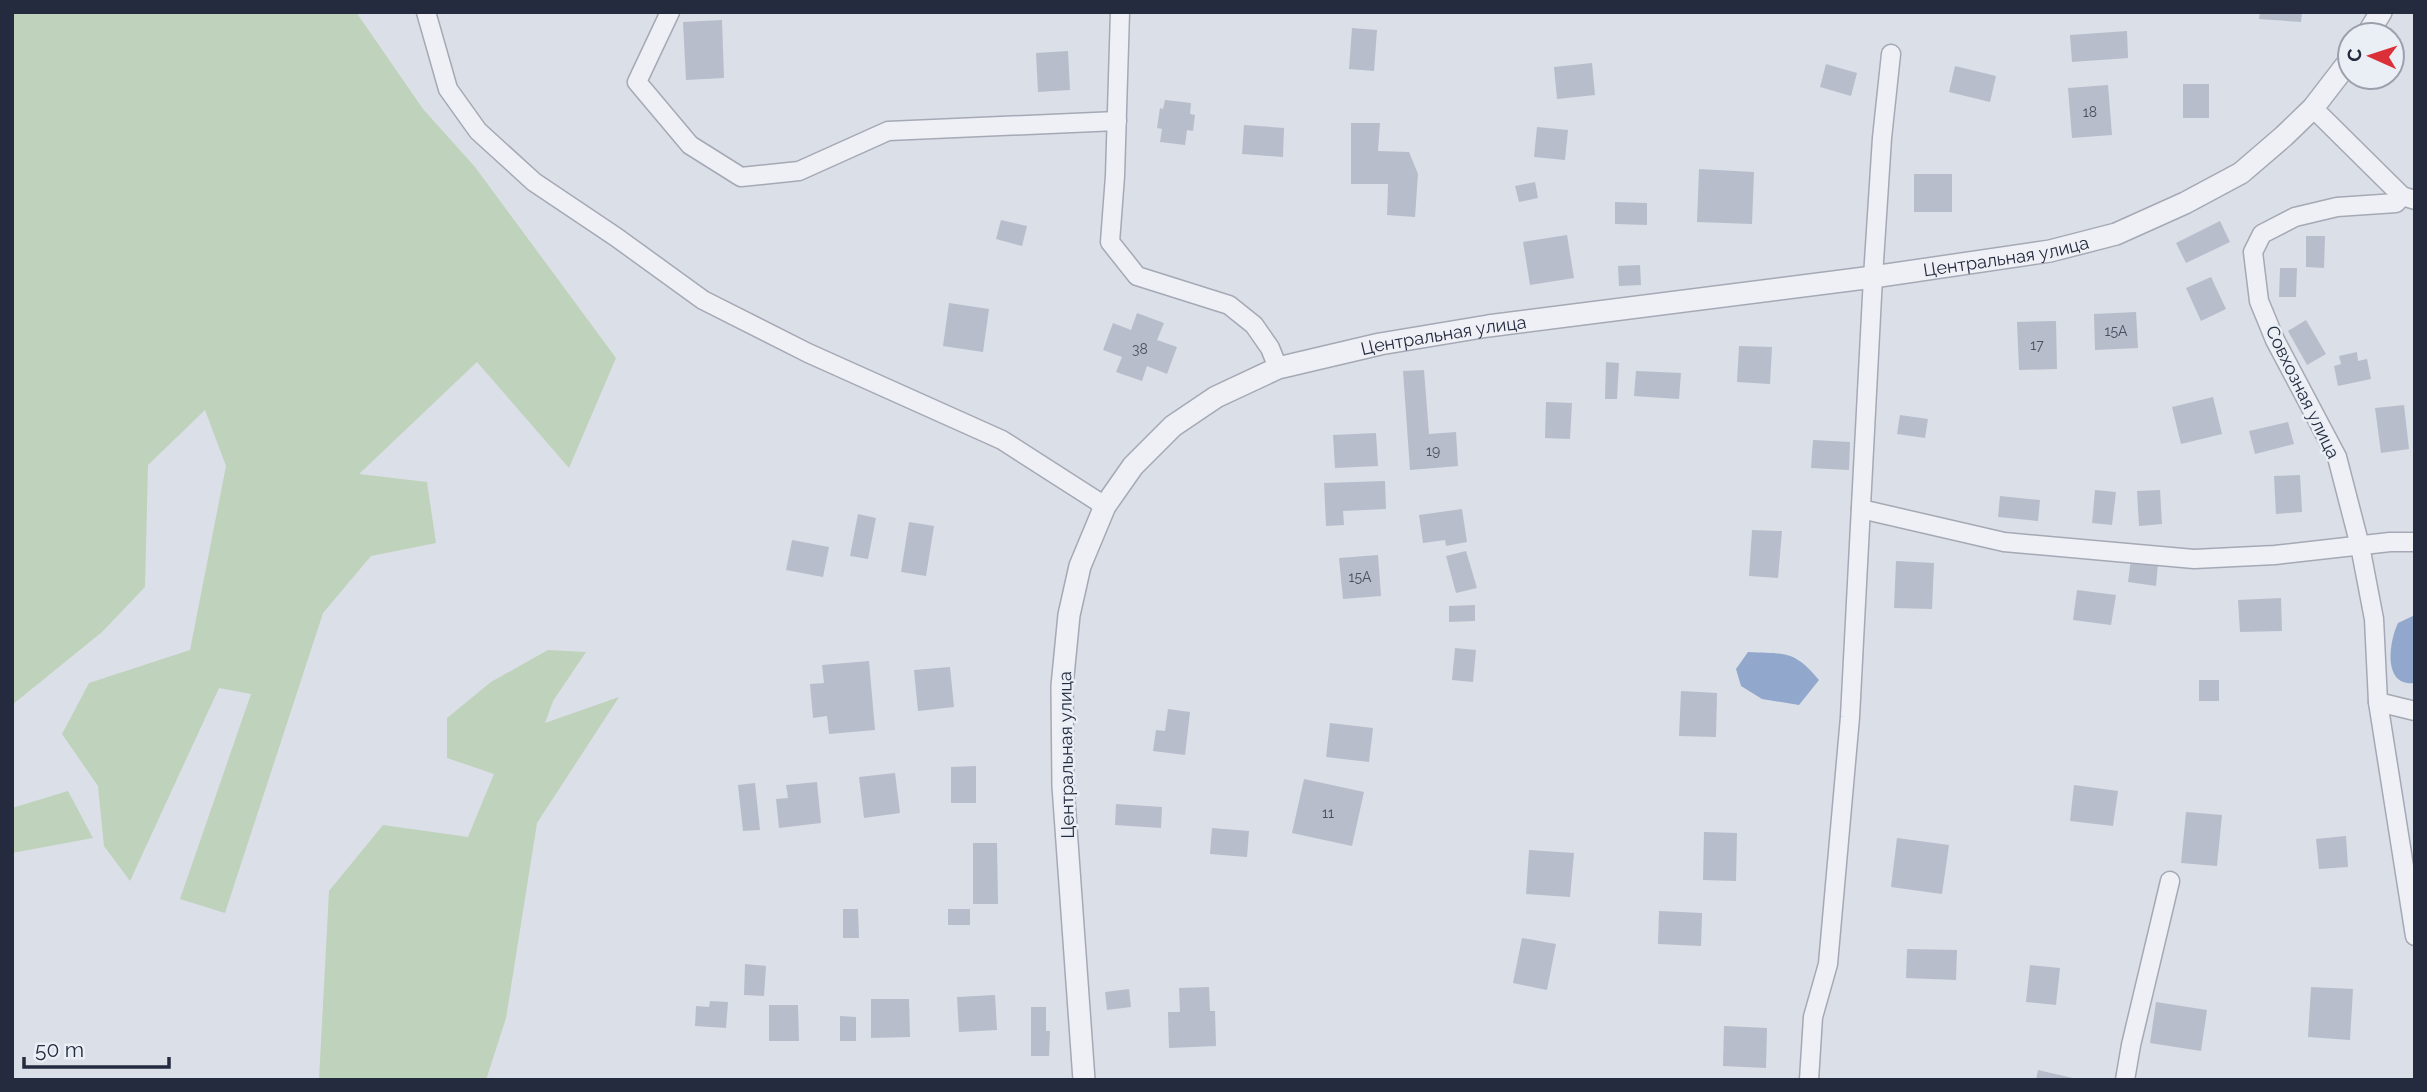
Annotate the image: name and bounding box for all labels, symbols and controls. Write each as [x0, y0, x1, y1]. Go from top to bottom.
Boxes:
north arrow [2336, 21, 2406, 91]
text: С [2343, 48, 2365, 62]
house number: 18 [2083, 104, 2097, 120]
street label: Центральная улица [1922, 231, 2091, 280]
street label: Центральная улица [1359, 311, 1527, 359]
street label: Совхозная улица [2262, 322, 2344, 462]
house number: 15А [2104, 323, 2128, 339]
house number: 17 [2030, 337, 2044, 353]
house number: 38 [1132, 341, 1148, 357]
house number: 19 [1426, 443, 1440, 459]
house number: 15А [1348, 569, 1372, 585]
street label: Центральная улица [1054, 671, 1078, 839]
house number: 11 [1322, 805, 1334, 821]
scale bar [24, 1026, 170, 1070]
text: 50 m [35, 1037, 84, 1062]

